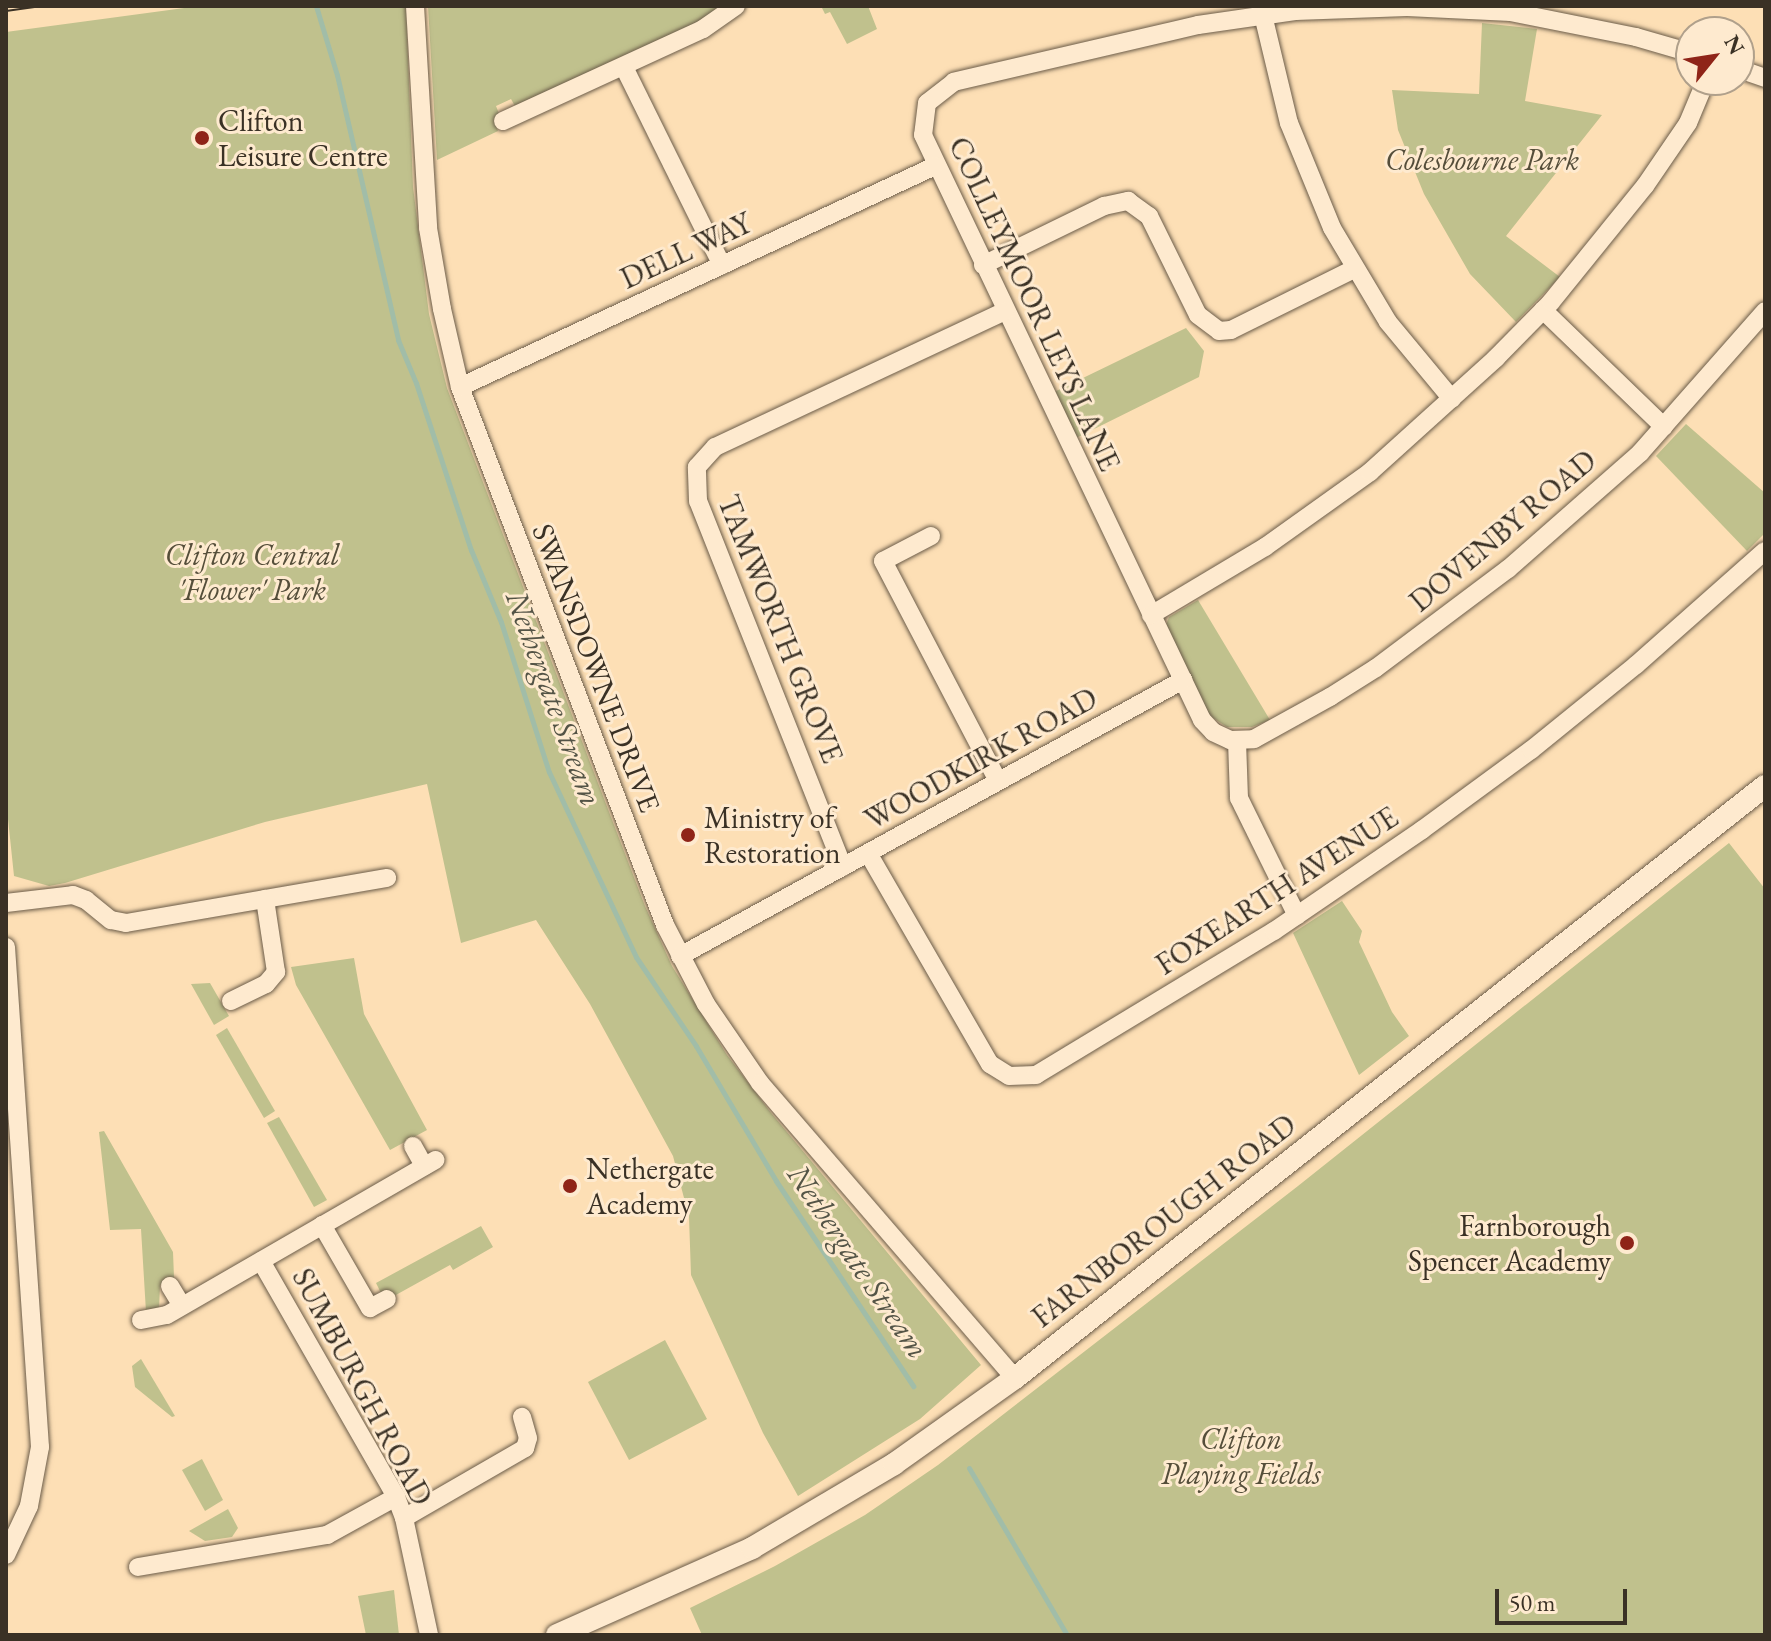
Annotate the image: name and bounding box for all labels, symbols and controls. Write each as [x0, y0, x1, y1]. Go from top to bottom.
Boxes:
north arrow [1675, 16, 1755, 96]
text: N [1717, 30, 1751, 60]
place label: Clifton Leisure Centre [218, 103, 388, 174]
marker: Clifton Leisure Centre [193, 129, 211, 147]
street label: COLLEYMOOR LEYS LANE [941, 131, 1127, 477]
park label: Colesbourne Park [1385, 142, 1579, 178]
street label: DELL WAY [615, 205, 757, 297]
street label: DOVENBY ROAD [1402, 443, 1604, 619]
street label: TAMWORTH GROVE [710, 490, 850, 768]
street label: SWANSDOWNE DRIVE [524, 519, 668, 817]
park label: Clifton Central 'Flower' Park [165, 537, 339, 608]
water label: Nethergate Stream [497, 585, 611, 811]
street label: WOODKIRK ROAD [859, 680, 1103, 838]
street label: FOXEARTH AVENUE [1149, 799, 1405, 983]
place label: Ministry of Restoration [704, 800, 840, 870]
marker: Ministry of Restoration [679, 826, 697, 844]
street label: FARNBOROUGH ROAD [1025, 1107, 1303, 1335]
place label: Nethergate Academy [586, 1151, 714, 1222]
water label: Nethergate Stream [779, 1157, 937, 1365]
marker: Nethergate Academy [561, 1177, 579, 1195]
place label: Farnborough Spencer Academy [1408, 1208, 1611, 1278]
marker: Farnborough Spencer Academy [1618, 1234, 1636, 1252]
street label: SUMBURGH ROAD [284, 1262, 440, 1512]
park label: Clifton Playing Fields [1161, 1421, 1321, 1492]
scale bar [1499, 1573, 1631, 1623]
text: 50 m [1509, 1587, 1556, 1618]

